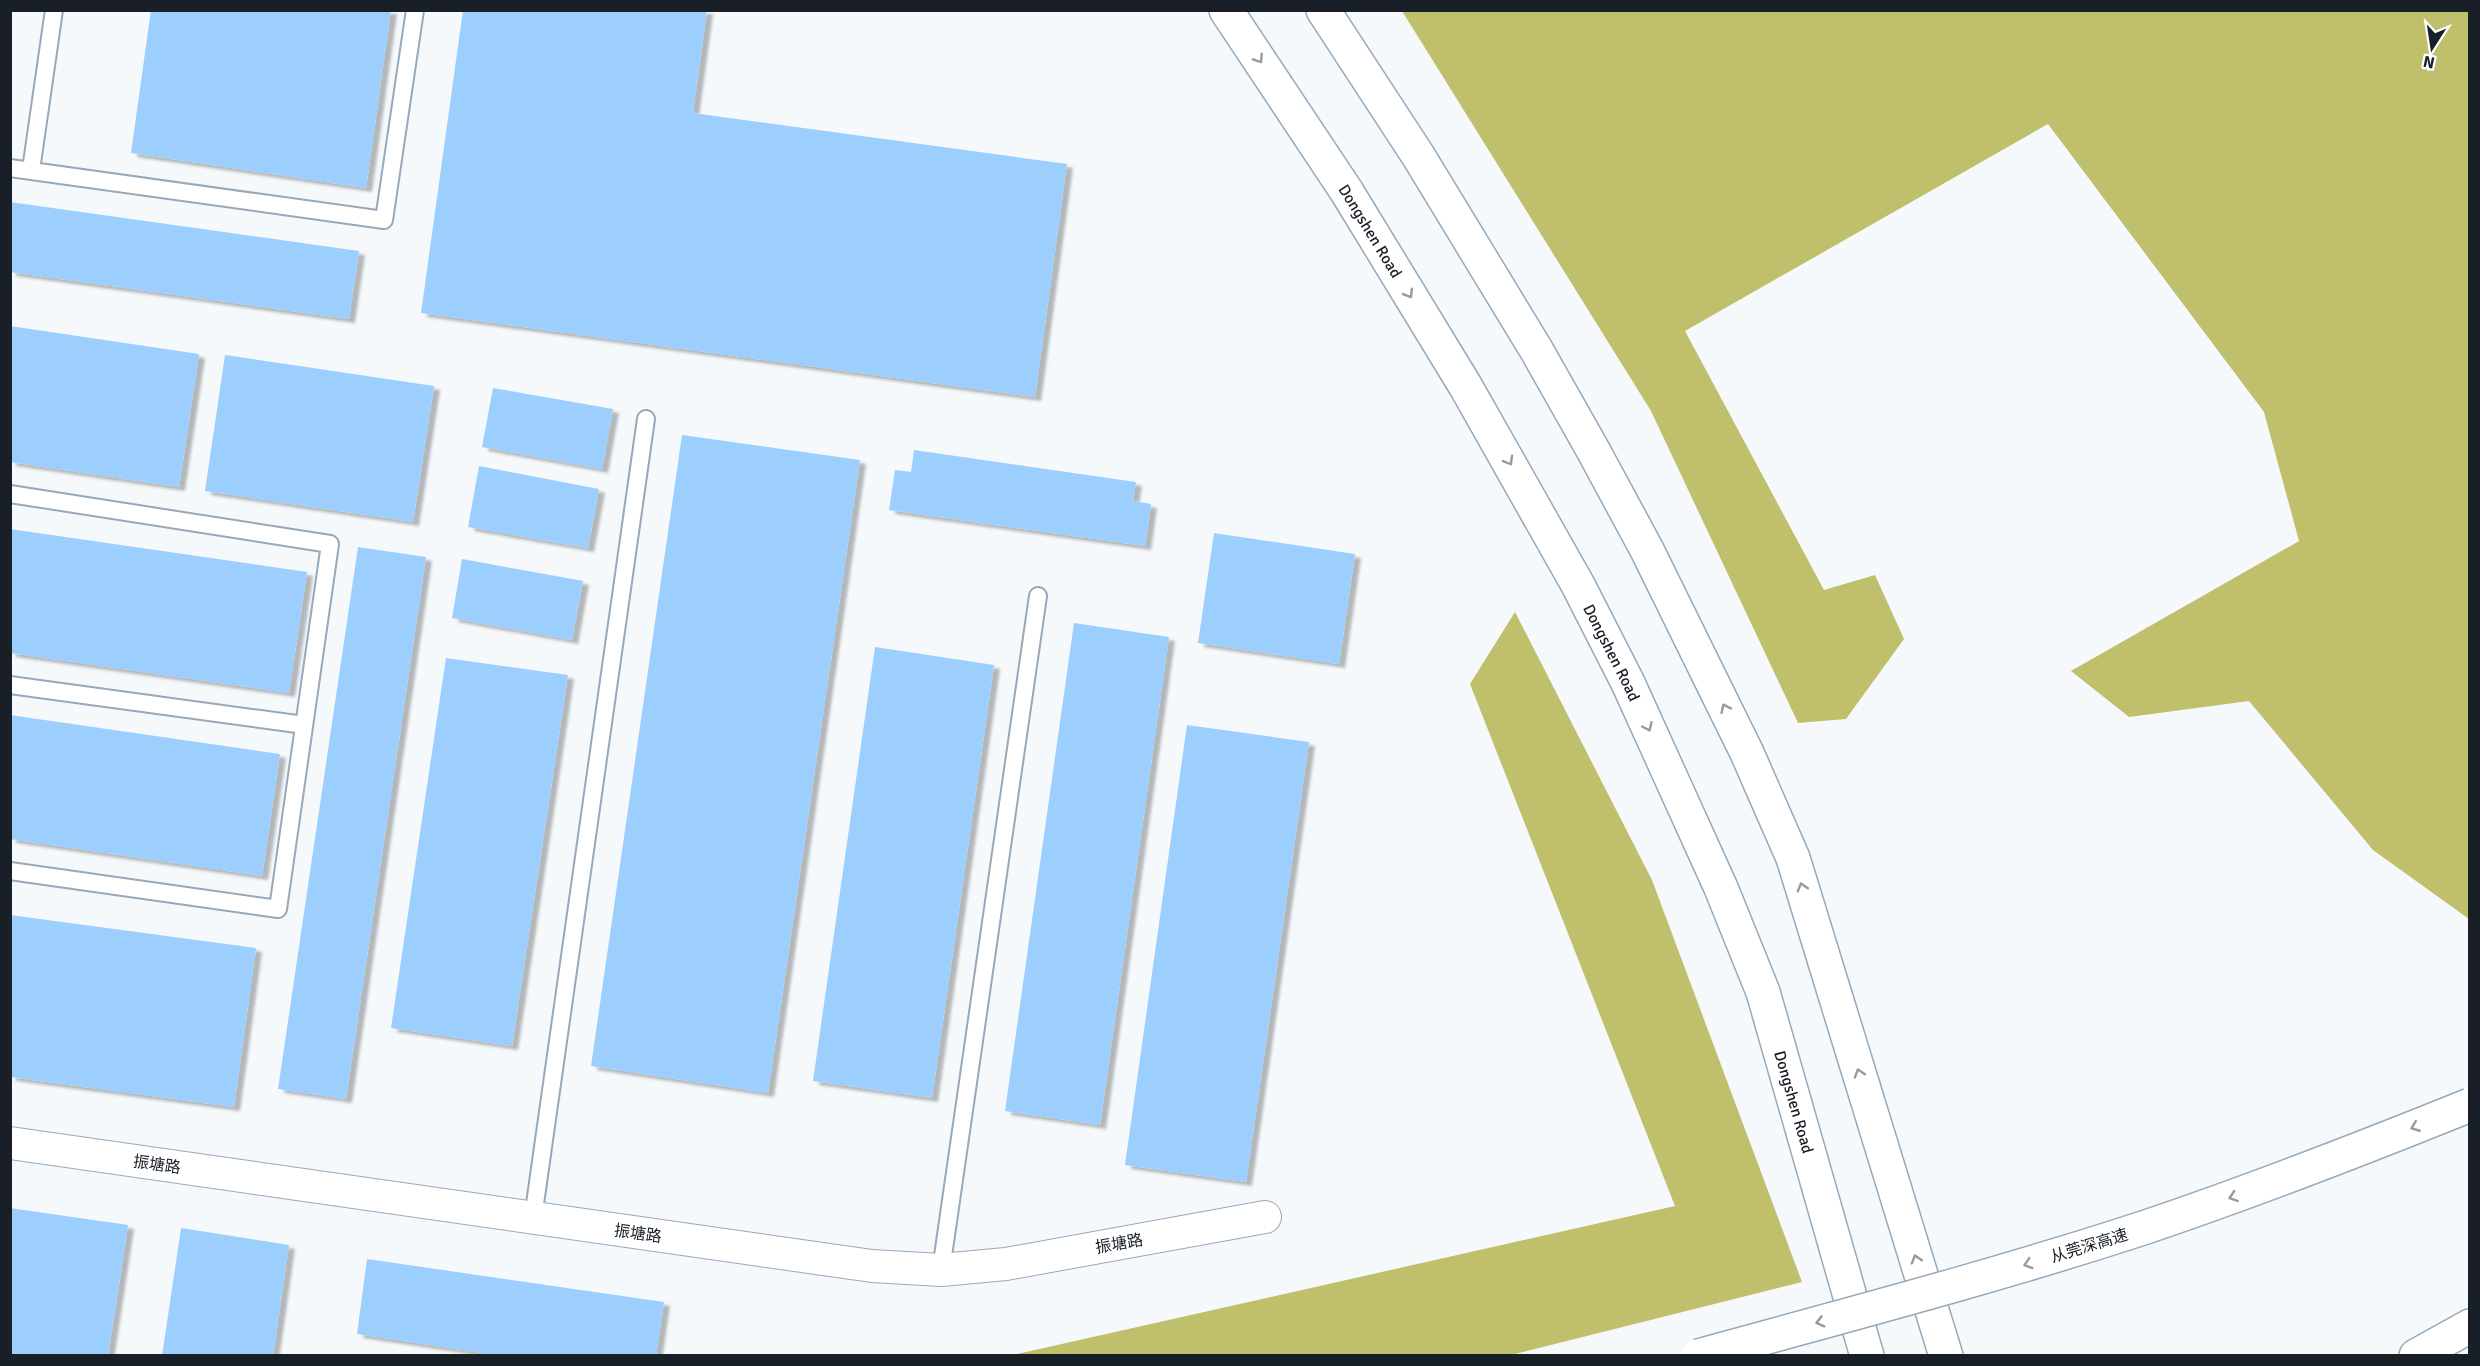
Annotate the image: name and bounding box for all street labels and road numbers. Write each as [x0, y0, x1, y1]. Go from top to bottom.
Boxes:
street label: Dongshen Road [1334, 181, 1406, 282]
street label: Dongshen Road [1578, 601, 1644, 704]
street label: Dongshen Road [1769, 1048, 1818, 1156]
street label: 振塘路 [132, 1152, 182, 1178]
street label: 振塘路 [613, 1221, 663, 1247]
street label: 从莞深高速 [2048, 1225, 2130, 1267]
street label: 振塘路 [1094, 1230, 1145, 1258]

